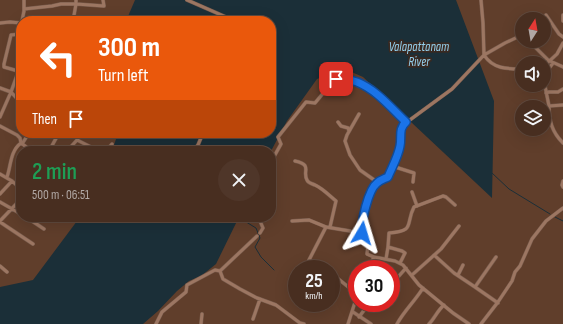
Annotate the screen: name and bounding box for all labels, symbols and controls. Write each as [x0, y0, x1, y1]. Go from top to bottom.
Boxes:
north arrow [515, 12, 551, 48]
map controls [515, 12, 551, 136]
text: 300 m [98, 31, 160, 64]
icon: left [32, 32, 84, 84]
water label: Valapattanam River [389, 39, 449, 70]
button: sound [515, 56, 551, 92]
pin [319, 62, 353, 96]
text: Turn left [98, 65, 149, 86]
icon: arrive [325, 68, 347, 90]
button: layers [515, 100, 551, 136]
icon: arrive [65, 108, 87, 130]
text: Then [32, 110, 57, 129]
text: 2 min [32, 157, 77, 186]
button: close [218, 159, 260, 201]
text: 500 m · 06:51 [32, 187, 90, 203]
position arrow [341, 212, 383, 254]
speed limit sign: 30 [348, 260, 400, 312]
text: 25 [305, 269, 323, 293]
text: km/h [305, 290, 323, 302]

